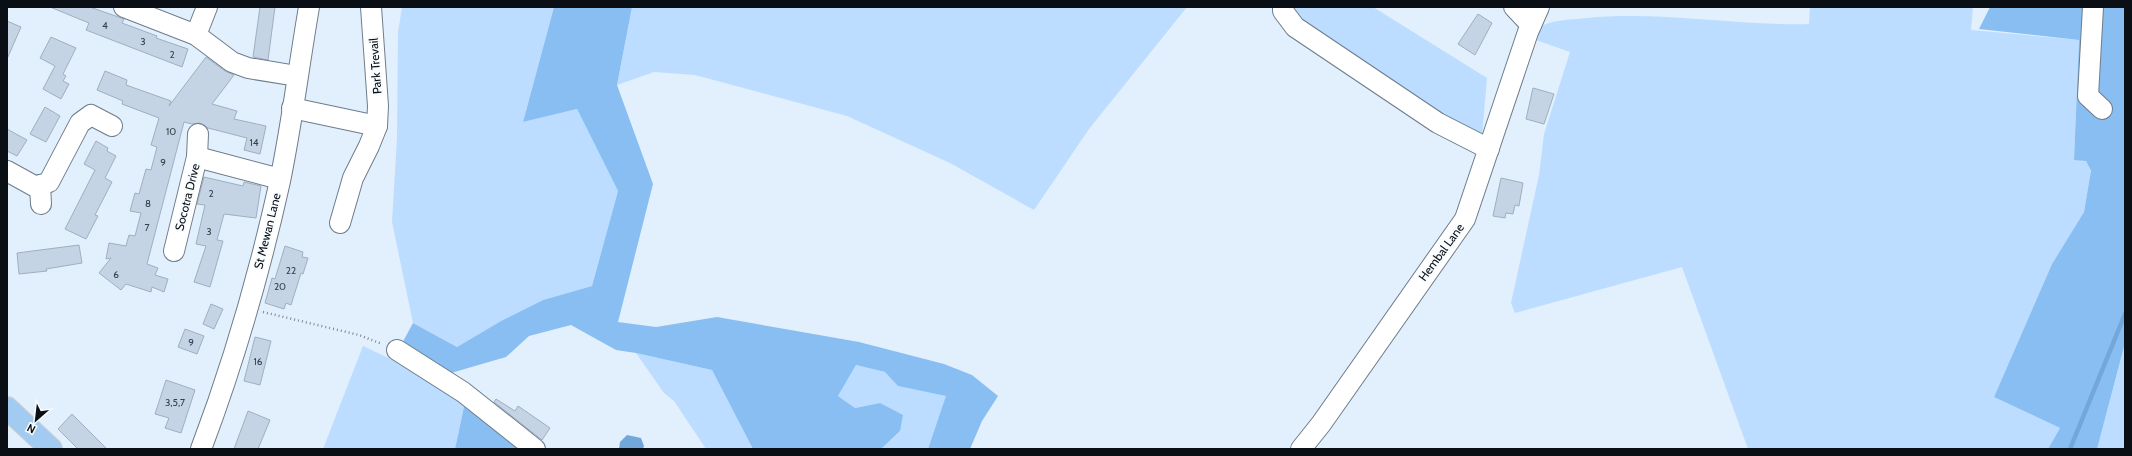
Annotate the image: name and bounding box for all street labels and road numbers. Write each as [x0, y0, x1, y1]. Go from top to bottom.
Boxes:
street label: Park Trevail [366, 37, 384, 95]
street label: Socotra Drive [171, 162, 203, 232]
street label: St Mewan Lane [250, 191, 284, 271]
street label: Hembal Lane [1415, 220, 1467, 284]

